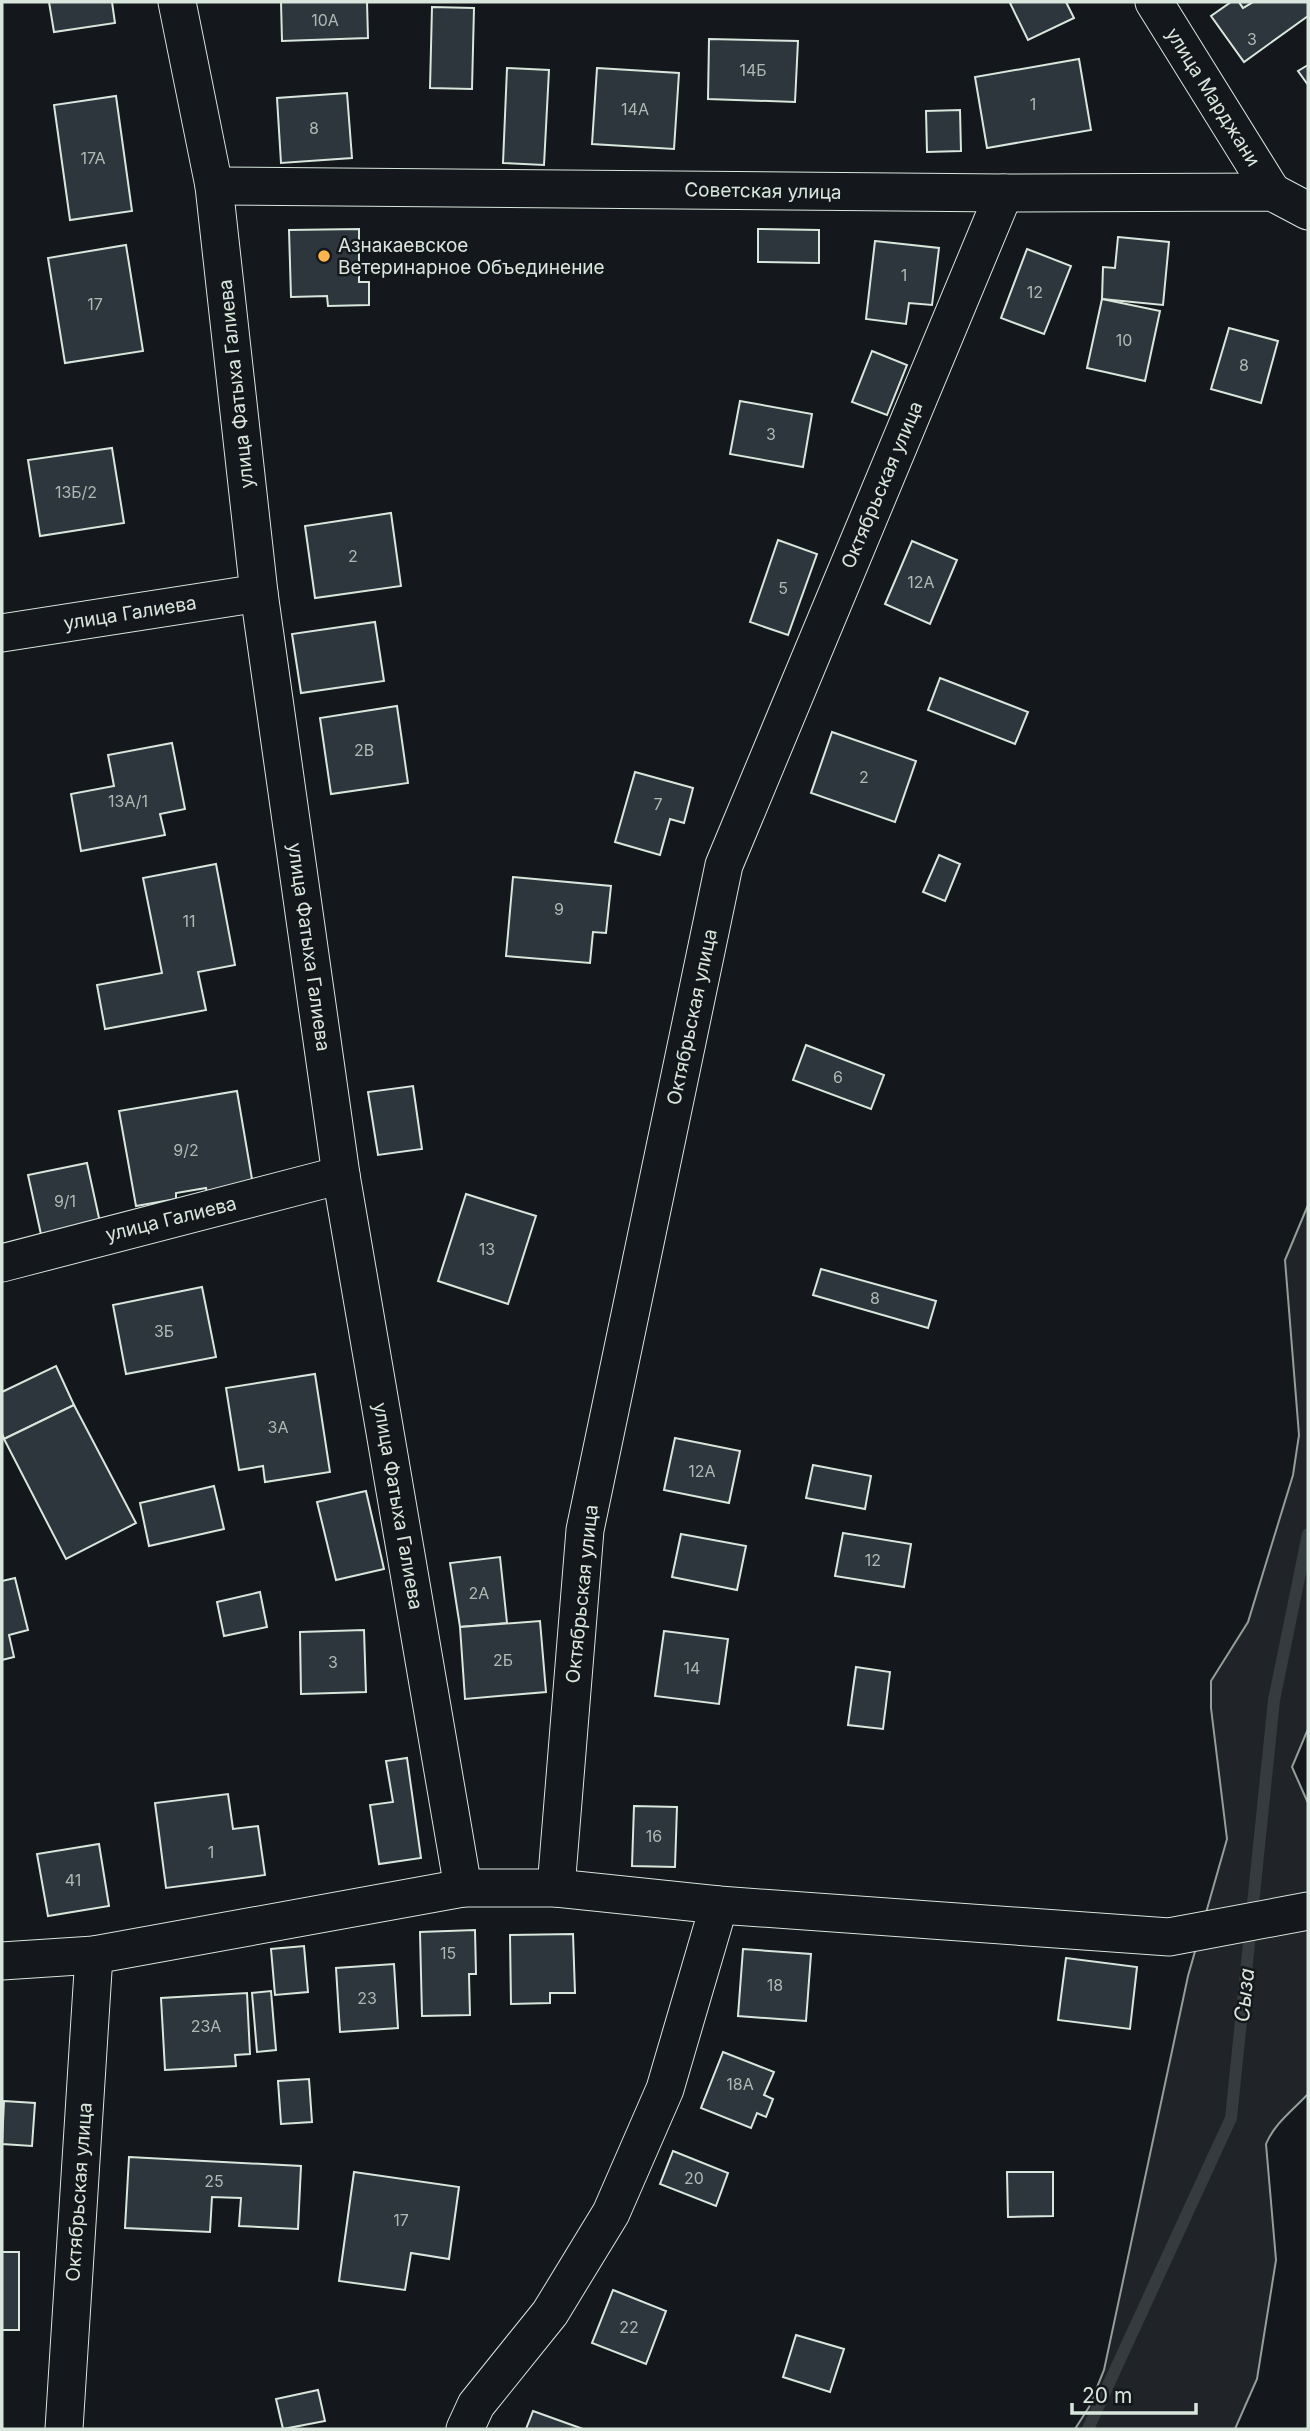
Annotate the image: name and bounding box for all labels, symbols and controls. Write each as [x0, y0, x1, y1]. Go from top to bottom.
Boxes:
house number: 10А [311, 10, 339, 30]
street label: улица Марджани [1161, 23, 1265, 171]
house number: 3 [1247, 29, 1257, 49]
house number: 14Б [739, 60, 767, 80]
house number: 1 [1030, 94, 1036, 114]
house number: 14А [621, 99, 649, 119]
house number: 8 [309, 118, 319, 138]
house number: 17А [81, 148, 105, 168]
street label: Советская улица [684, 178, 842, 204]
place label: Азнакаевское Ветеринарное Объединение [338, 234, 605, 279]
marker: Азнакаевское Ветеринарное Объединение [316, 248, 332, 264]
house number: 1 [901, 265, 907, 285]
street label: улица Фатыха Галиева [214, 278, 258, 490]
house number: 12 [1027, 282, 1043, 302]
house number: 17 [87, 294, 103, 314]
house number: 10 [1116, 330, 1132, 350]
house number: 8 [1239, 355, 1249, 375]
street label: Октябрьская улица [836, 398, 928, 572]
house number: 3 [766, 424, 776, 444]
house number: 13Б/2 [55, 482, 97, 502]
house number: 2 [348, 546, 358, 566]
house number: 12А [907, 572, 935, 592]
house number: 5 [778, 578, 788, 598]
street label: улица Галиева [62, 591, 198, 635]
house number: 2В [354, 740, 374, 760]
house number: 2 [859, 767, 869, 787]
house number: 13А/1 [108, 791, 148, 811]
house number: 7 [653, 794, 663, 814]
street label: улица Фатыха Галиева [283, 841, 335, 1053]
house number: 9 [554, 899, 564, 919]
house number: 11 [182, 911, 196, 931]
street label: Октябрьская улица [662, 927, 722, 1107]
house number: 6 [833, 1067, 843, 1087]
house number: 9/2 [173, 1140, 199, 1160]
house number: 9/1 [54, 1191, 76, 1211]
street label: улица Галиева [103, 1192, 239, 1246]
house number: 13 [479, 1239, 495, 1259]
house number: 8 [870, 1288, 880, 1308]
house number: 3Б [154, 1321, 174, 1341]
street label: улица Фатыха Галиева [368, 1401, 428, 1611]
house number: 3А [268, 1417, 288, 1437]
house number: 12А [688, 1461, 716, 1481]
street label: Октябрьская улица [561, 1504, 603, 1684]
house number: 12 [865, 1550, 881, 1570]
house number: 2А [469, 1583, 489, 1603]
house number: 2Б [493, 1650, 513, 1670]
house number: 3 [328, 1652, 338, 1672]
house number: 14 [684, 1658, 700, 1678]
house number: 16 [646, 1826, 662, 1846]
house number: 1 [208, 1842, 214, 1862]
house number: 41 [65, 1870, 81, 1890]
house number: 15 [440, 1943, 456, 1963]
water label: Сыза [1229, 1967, 1259, 2023]
house number: 18 [767, 1975, 783, 1995]
house number: 23 [357, 1988, 377, 2008]
house number: 23А [191, 2016, 221, 2036]
house number: 18А [726, 2074, 754, 2094]
street label: Октябрьская улица [61, 2102, 97, 2282]
house number: 20 [684, 2168, 704, 2188]
house number: 25 [204, 2171, 224, 2191]
house number: 17 [393, 2210, 409, 2230]
house number: 22 [619, 2317, 639, 2337]
scale bar [1072, 2372, 1196, 2416]
text: 20 m [1082, 2383, 1132, 2408]

